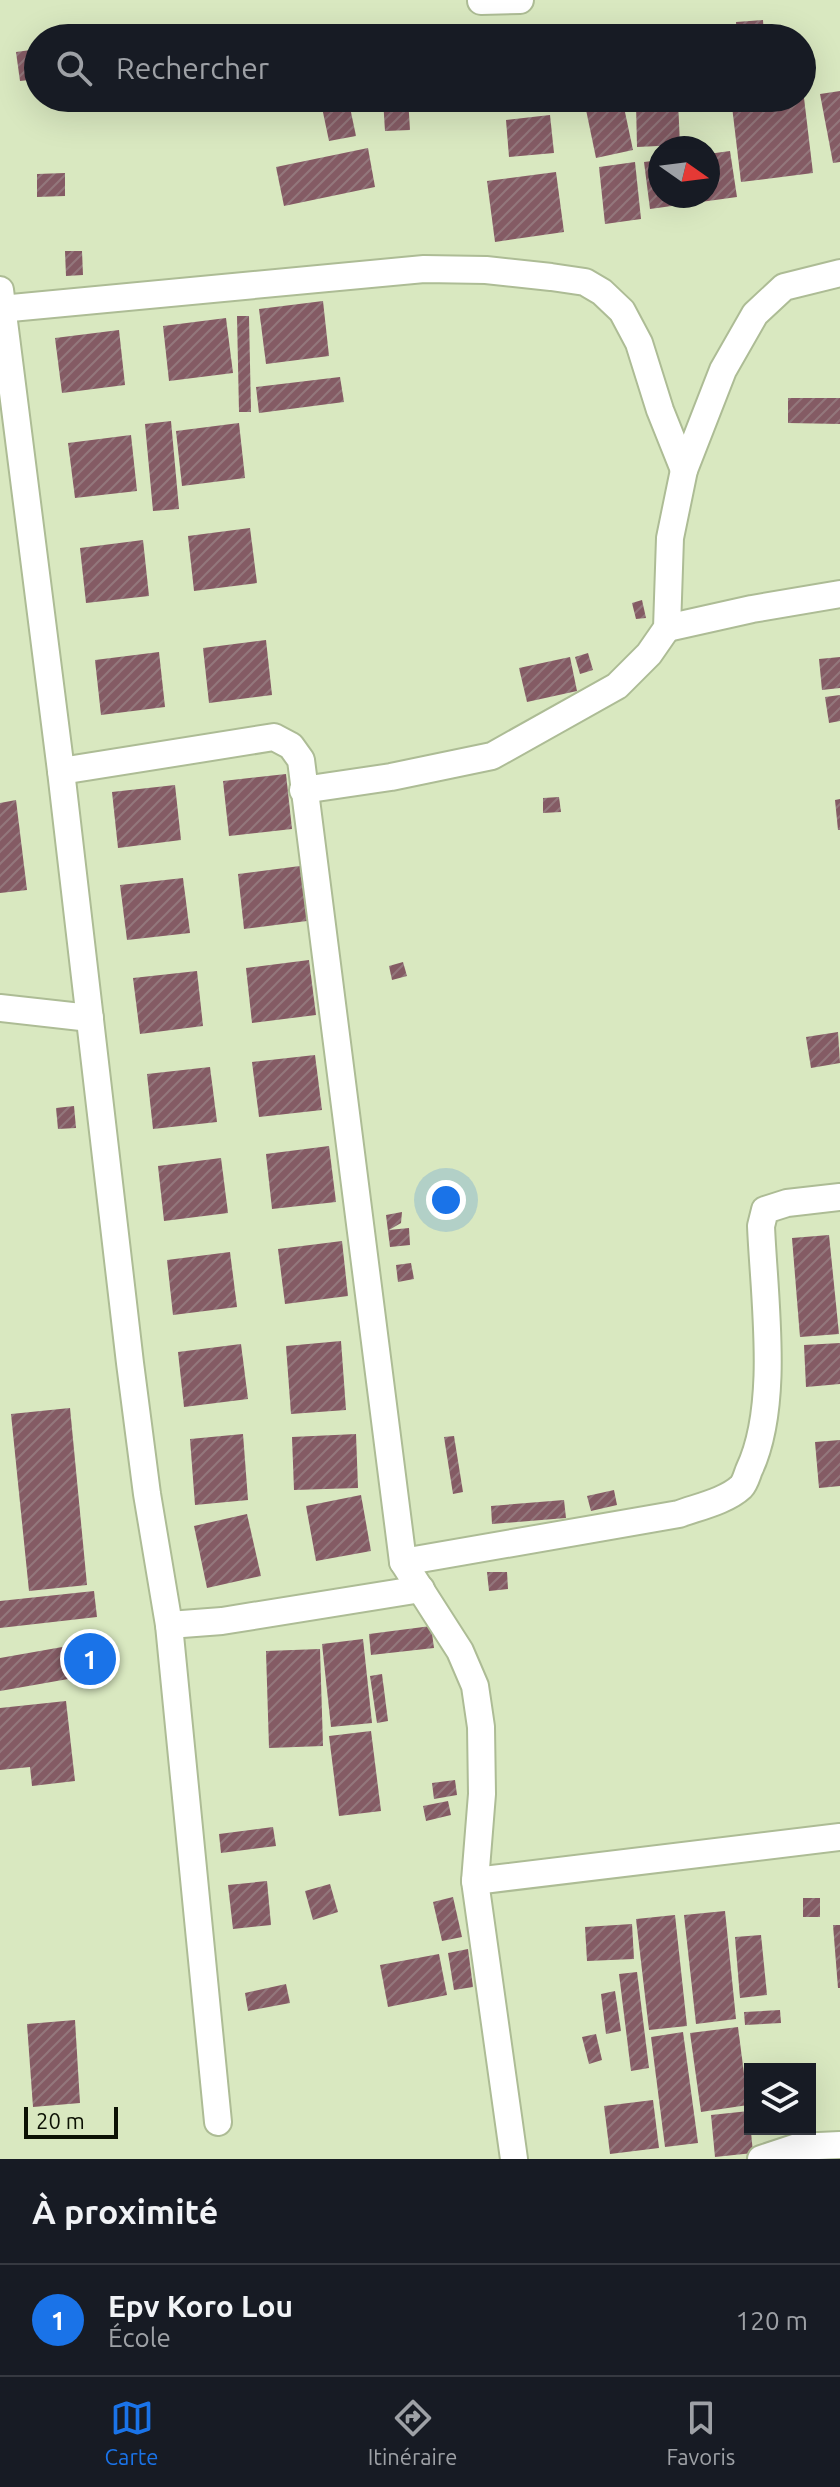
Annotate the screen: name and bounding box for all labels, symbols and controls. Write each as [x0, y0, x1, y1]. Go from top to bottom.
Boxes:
search box [24, 24, 816, 112]
icon: search [52, 46, 96, 90]
text: Rechercher [116, 51, 269, 85]
north arrow [648, 136, 720, 208]
your location [426, 1180, 466, 1220]
pin: 1 [64, 1629, 116, 1689]
map controls [744, 2063, 816, 2135]
button: layers [744, 2063, 816, 2135]
scale bar [24, 2103, 118, 2139]
text: 20 m [36, 2108, 85, 2133]
text: À proximité [32, 2192, 218, 2230]
text: Epv Koro Lou [108, 2289, 293, 2323]
text: 1 [51, 2306, 65, 2335]
text: 120 m [736, 2306, 808, 2335]
text: École [108, 2323, 171, 2352]
tab: Carte [105, 2396, 158, 2469]
tab: Itinéraire [368, 2396, 457, 2469]
tab: Favoris [667, 2396, 735, 2469]

